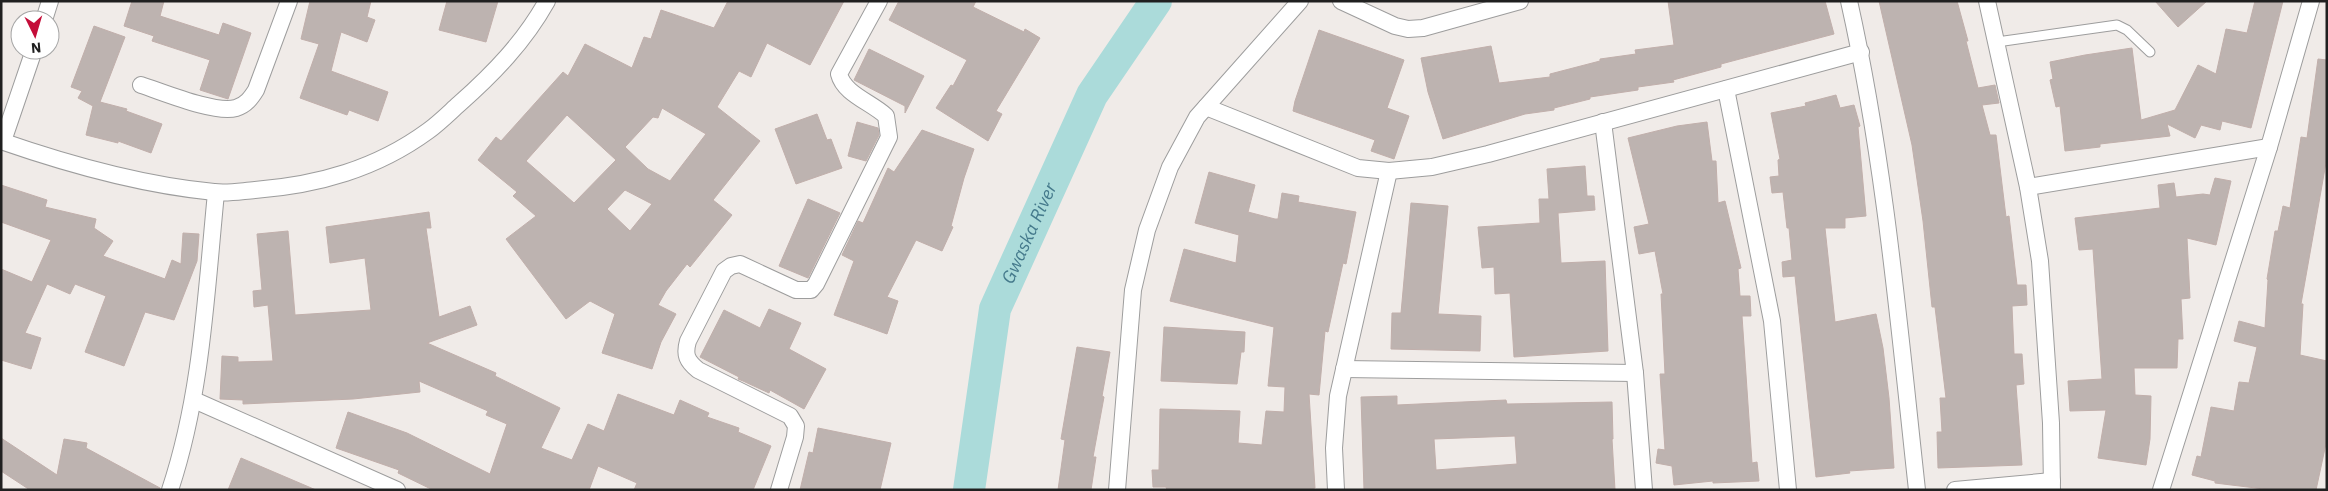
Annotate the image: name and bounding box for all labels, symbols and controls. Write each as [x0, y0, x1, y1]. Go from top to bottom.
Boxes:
north arrow [10, 10, 60, 60]
text: N [30, 39, 42, 57]
water label: Gwaska River [996, 179, 1062, 287]

